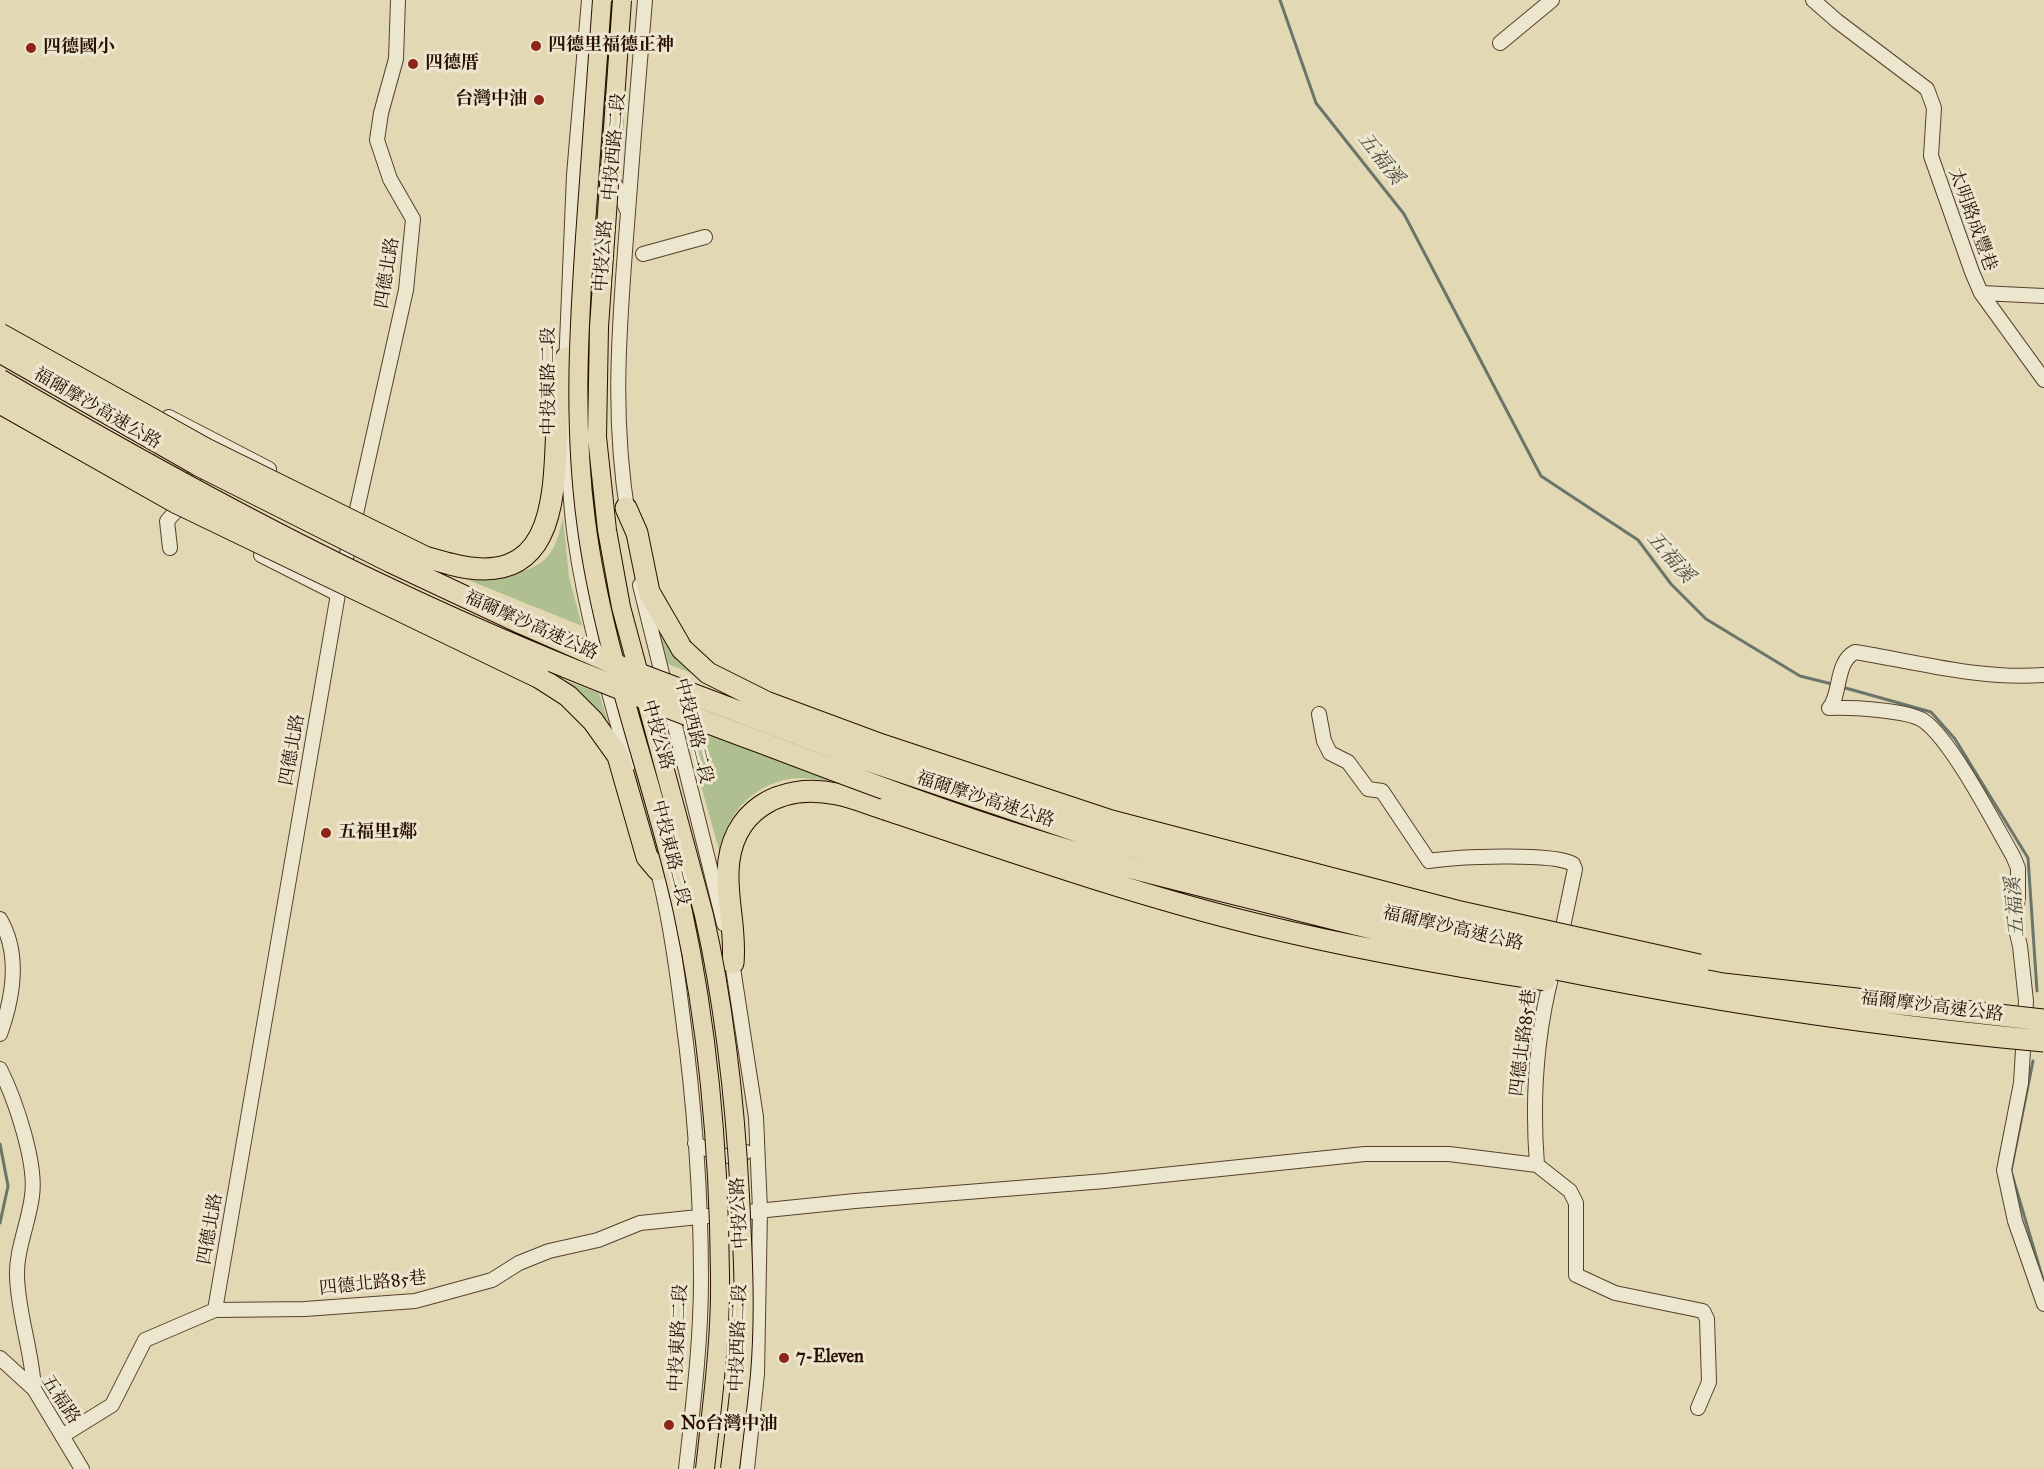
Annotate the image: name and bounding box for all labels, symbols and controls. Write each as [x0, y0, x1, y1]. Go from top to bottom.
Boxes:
place label: 四德里福德正神 [548, 35, 674, 57]
place label: 四德國小 [43, 37, 115, 59]
marker: 四德里福德正神 [529, 39, 543, 53]
marker: 四德國小 [24, 41, 38, 55]
place label: 四德厝 [425, 53, 479, 75]
marker: 四德厝 [406, 57, 420, 71]
place label: 台灣中油 [455, 89, 527, 111]
street label: 中投西路二段 [600, 92, 630, 202]
marker: 台灣中油 [532, 93, 546, 107]
water label: 五福溪 [1352, 128, 1408, 190]
street label: 太明路成豐巷 [1943, 166, 2001, 274]
street label: 中投公路 [591, 219, 617, 293]
street label: 四德北路 [372, 236, 404, 310]
street label: 中投東路二段 [539, 327, 561, 435]
street label: 福爾摩沙高速公路 [29, 364, 165, 454]
water label: 五福溪 [1641, 527, 1699, 589]
street label: 福爾摩沙高速公路 [461, 587, 601, 665]
street label: 中投西路二段 [669, 676, 717, 786]
street label: 中投公路 [637, 697, 677, 773]
street label: 四德北路 [276, 713, 310, 787]
street label: 福爾摩沙高速公路 [913, 767, 1057, 833]
street label: 中投東路二段 [646, 798, 694, 908]
place label: 五福里1鄰 [338, 822, 417, 844]
marker: 五福里1鄰 [319, 826, 333, 840]
water label: 五福溪 [2002, 876, 2030, 938]
street label: 福爾摩沙高速公路 [1380, 902, 1526, 956]
street label: 四德北路85巷 [1507, 988, 1541, 1098]
street label: 福爾摩沙高速公路 [1859, 988, 2005, 1026]
street label: 中投公路 [727, 1176, 753, 1250]
street label: 四德北路 [194, 1192, 228, 1266]
street label: 四德北路85巷 [318, 1268, 428, 1300]
street label: 中投東路二段 [665, 1284, 693, 1392]
street label: 中投西路二段 [726, 1284, 752, 1392]
place label: 7-Eleven [796, 1347, 864, 1369]
marker: 7-Eleven [777, 1351, 791, 1365]
street label: 五福路 [36, 1372, 84, 1428]
place label: No台灣中油 [681, 1414, 777, 1436]
marker: No台灣中油 [662, 1418, 676, 1432]

